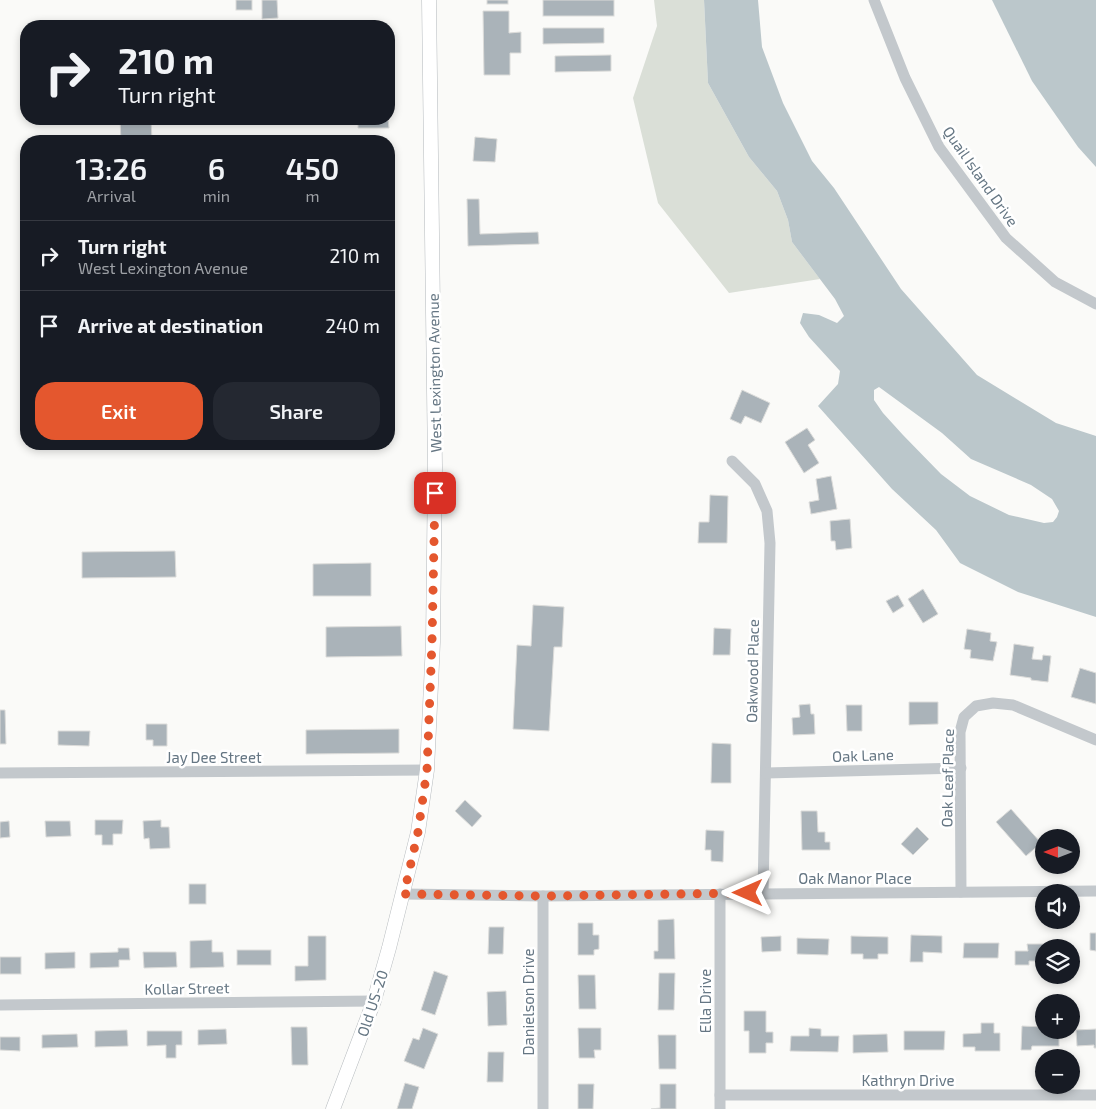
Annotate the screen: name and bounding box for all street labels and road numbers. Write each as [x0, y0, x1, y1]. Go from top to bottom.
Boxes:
street label: Quail Island Drive [939, 122, 1022, 230]
street label: West Lexington Avenue [424, 293, 444, 453]
street label: Oakwood Place [742, 619, 762, 723]
street label: Oak Leaf Place [937, 729, 957, 827]
street label: Oak Lane [832, 745, 894, 765]
street label: Jay Dee Street [166, 748, 262, 766]
street label: Oak Manor Place [798, 869, 912, 887]
street label: Danielson Drive [519, 949, 537, 1055]
street label: Old US-20 [353, 967, 391, 1039]
street label: Ella Drive [696, 969, 714, 1033]
street label: Kollar Street [144, 978, 230, 998]
street label: Kathryn Drive [861, 1071, 955, 1089]

